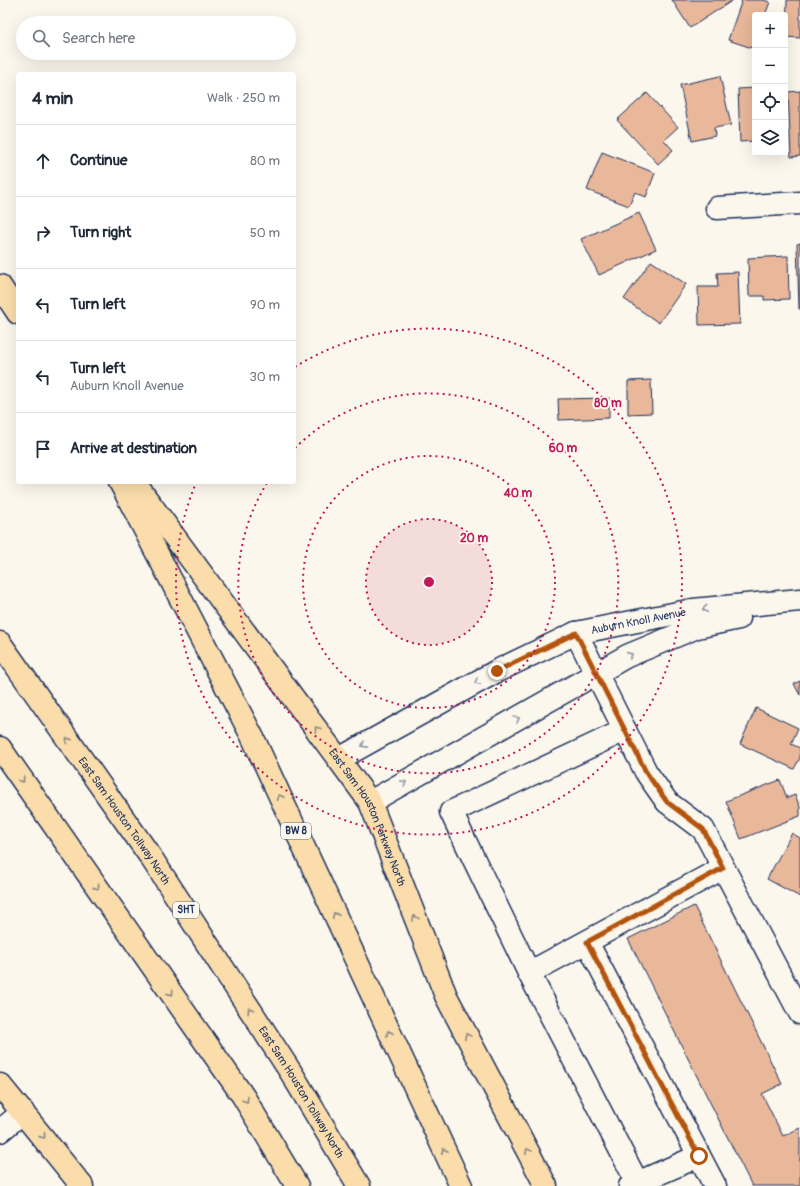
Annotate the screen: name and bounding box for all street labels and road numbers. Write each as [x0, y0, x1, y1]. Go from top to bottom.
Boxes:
street label: Auburn Knoll Avenue [590, 605, 687, 636]
street label: East Sam Houston Parkway North [326, 746, 409, 888]
street label: East Sam Houston Tollway North [76, 755, 173, 887]
road number: BW 8 [281, 823, 311, 839]
road number: SHT [173, 902, 199, 918]
street label: East Sam Houston Tollway North [256, 1024, 347, 1160]

